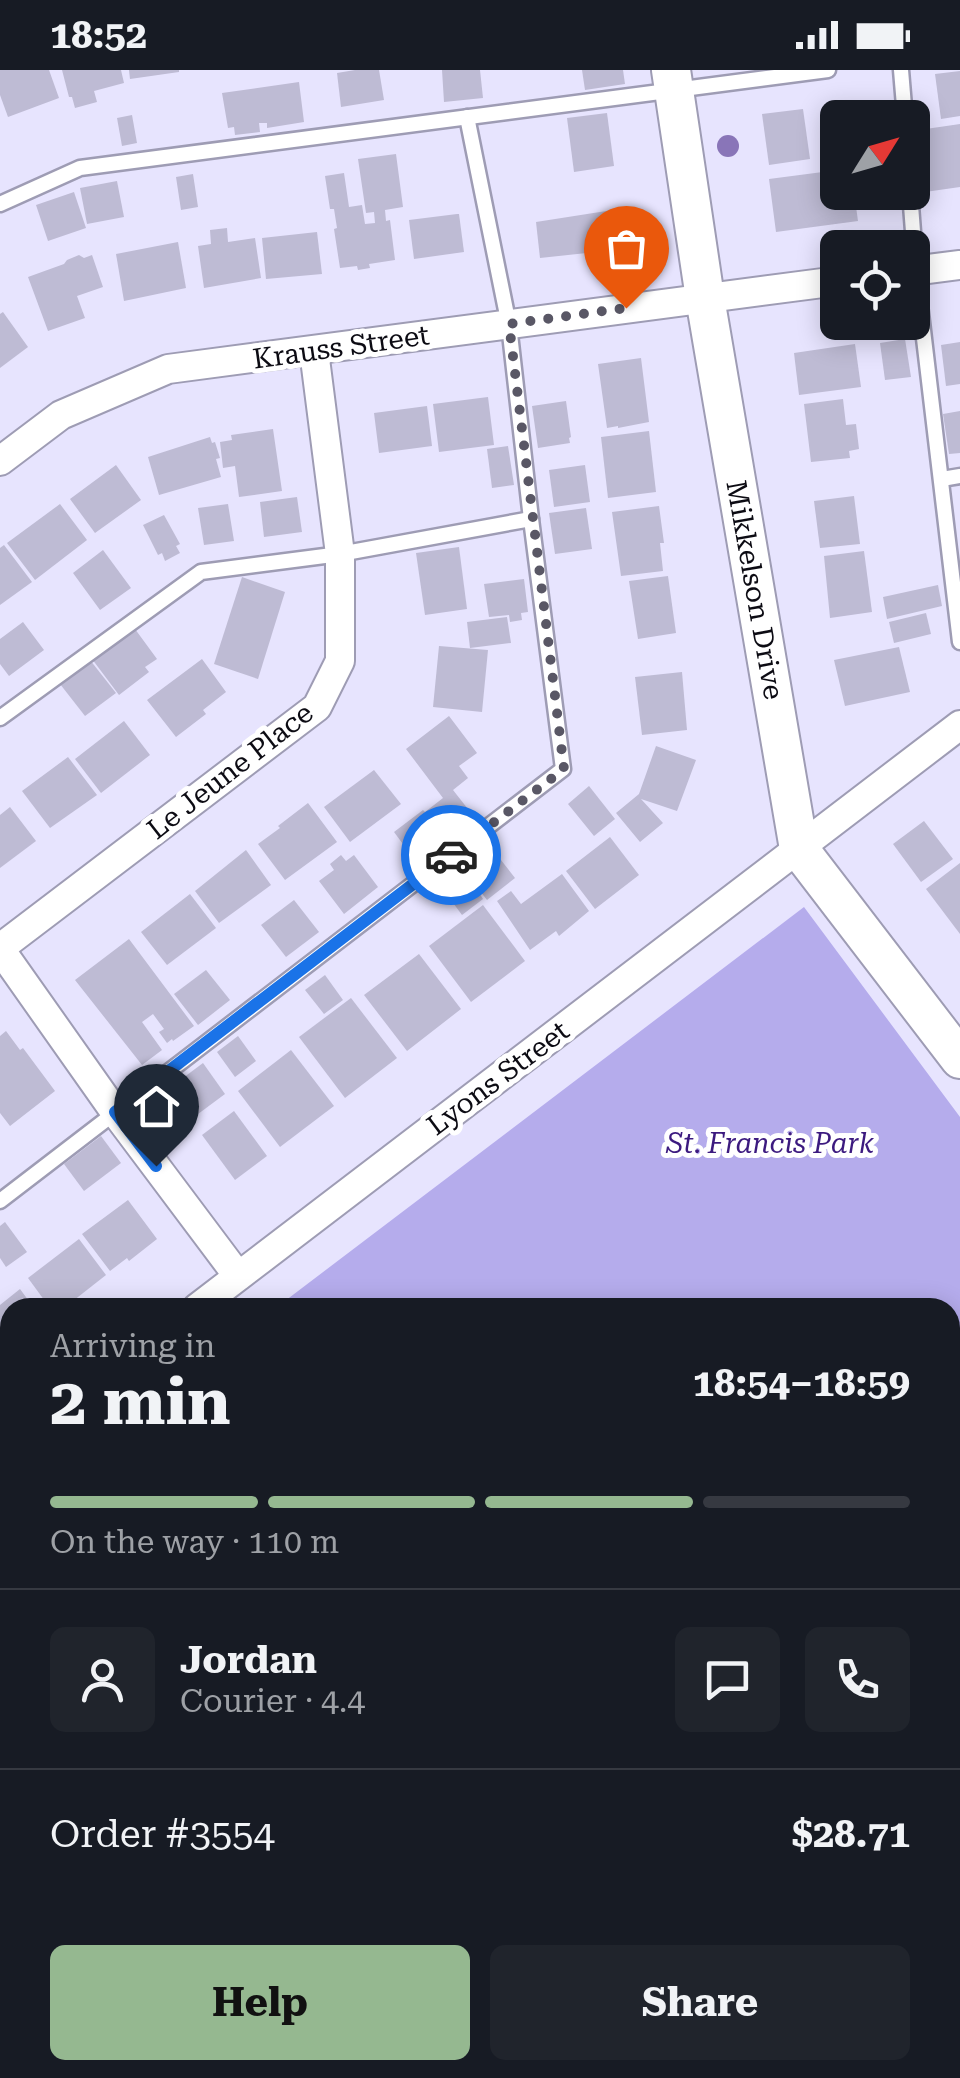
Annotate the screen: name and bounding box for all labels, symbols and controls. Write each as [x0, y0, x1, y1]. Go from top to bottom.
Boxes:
text: 18:52 [50, 13, 147, 57]
north arrow [820, 100, 930, 210]
map controls [820, 100, 930, 340]
pin [584, 206, 669, 309]
icon: bag [599, 221, 654, 276]
button: locate [820, 230, 930, 340]
street label: Krauss Street [251, 318, 431, 376]
street label: Mikkelson Drive [719, 478, 791, 702]
street label: Le Jeune Place [141, 696, 319, 846]
courier [401, 805, 501, 905]
icon: car [424, 828, 479, 883]
street label: Lyons Street [421, 1014, 575, 1142]
pin [114, 1064, 199, 1167]
icon: home [129, 1079, 184, 1134]
park label: St. Francis Park [665, 1127, 875, 1160]
text: Arriving in [50, 1327, 215, 1365]
text: 18:54–18:59 [693, 1361, 910, 1405]
text: 2 min [50, 1364, 231, 1440]
text: On the way · 110 m [50, 1523, 339, 1561]
button: person [50, 1627, 155, 1732]
button: chat [675, 1627, 780, 1732]
button: phone [805, 1627, 910, 1732]
text: Jordan [180, 1638, 317, 1682]
text: Courier · 4.4 [180, 1682, 365, 1720]
text: Order #3554 [50, 1812, 275, 1856]
text: $28.71 [792, 1812, 910, 1856]
button: Help [50, 1945, 470, 2060]
button: Share [490, 1945, 910, 2060]

